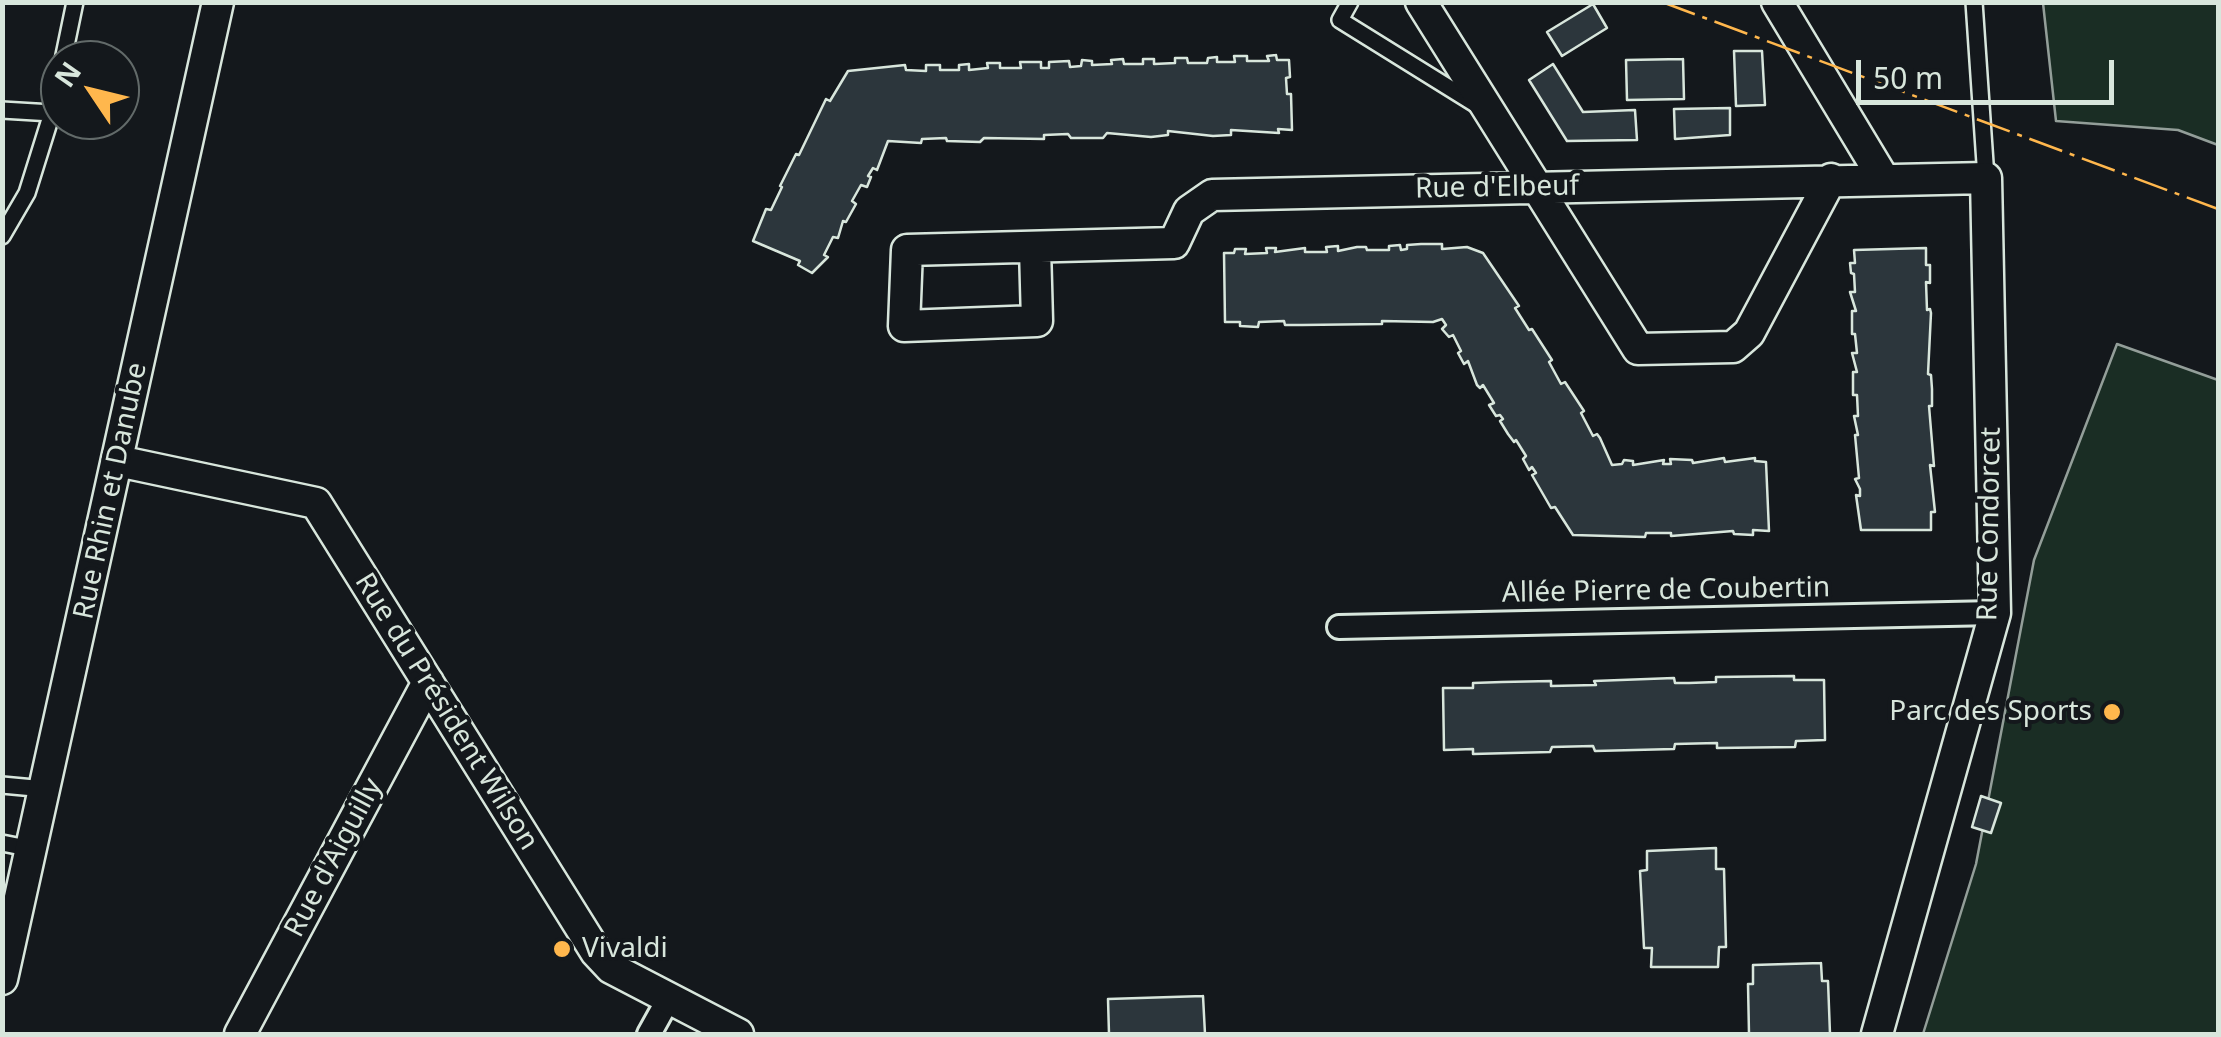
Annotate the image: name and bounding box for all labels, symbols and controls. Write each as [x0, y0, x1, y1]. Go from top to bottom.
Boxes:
north arrow [40, 40, 140, 140]
scale bar [1861, 40, 2118, 102]
text: N [45, 54, 89, 94]
text: 50 m [1873, 57, 1943, 98]
street label: Rue d'Elbeuf [1415, 170, 1579, 206]
street label: Rue Rhin et Danube [67, 360, 155, 622]
street label: Rue Condorcet [1972, 427, 2008, 621]
street label: Rue du Président Wilson [347, 567, 545, 857]
street label: Allée Pierre de Coubertin [1502, 571, 1830, 611]
place label: Parc des Sports [1889, 695, 2092, 729]
marker: Parc des Sports [2101, 701, 2123, 723]
street label: Rue d'Aiguilly [278, 773, 390, 943]
place label: Vivaldi [582, 932, 668, 966]
marker: Vivaldi [551, 938, 573, 960]

